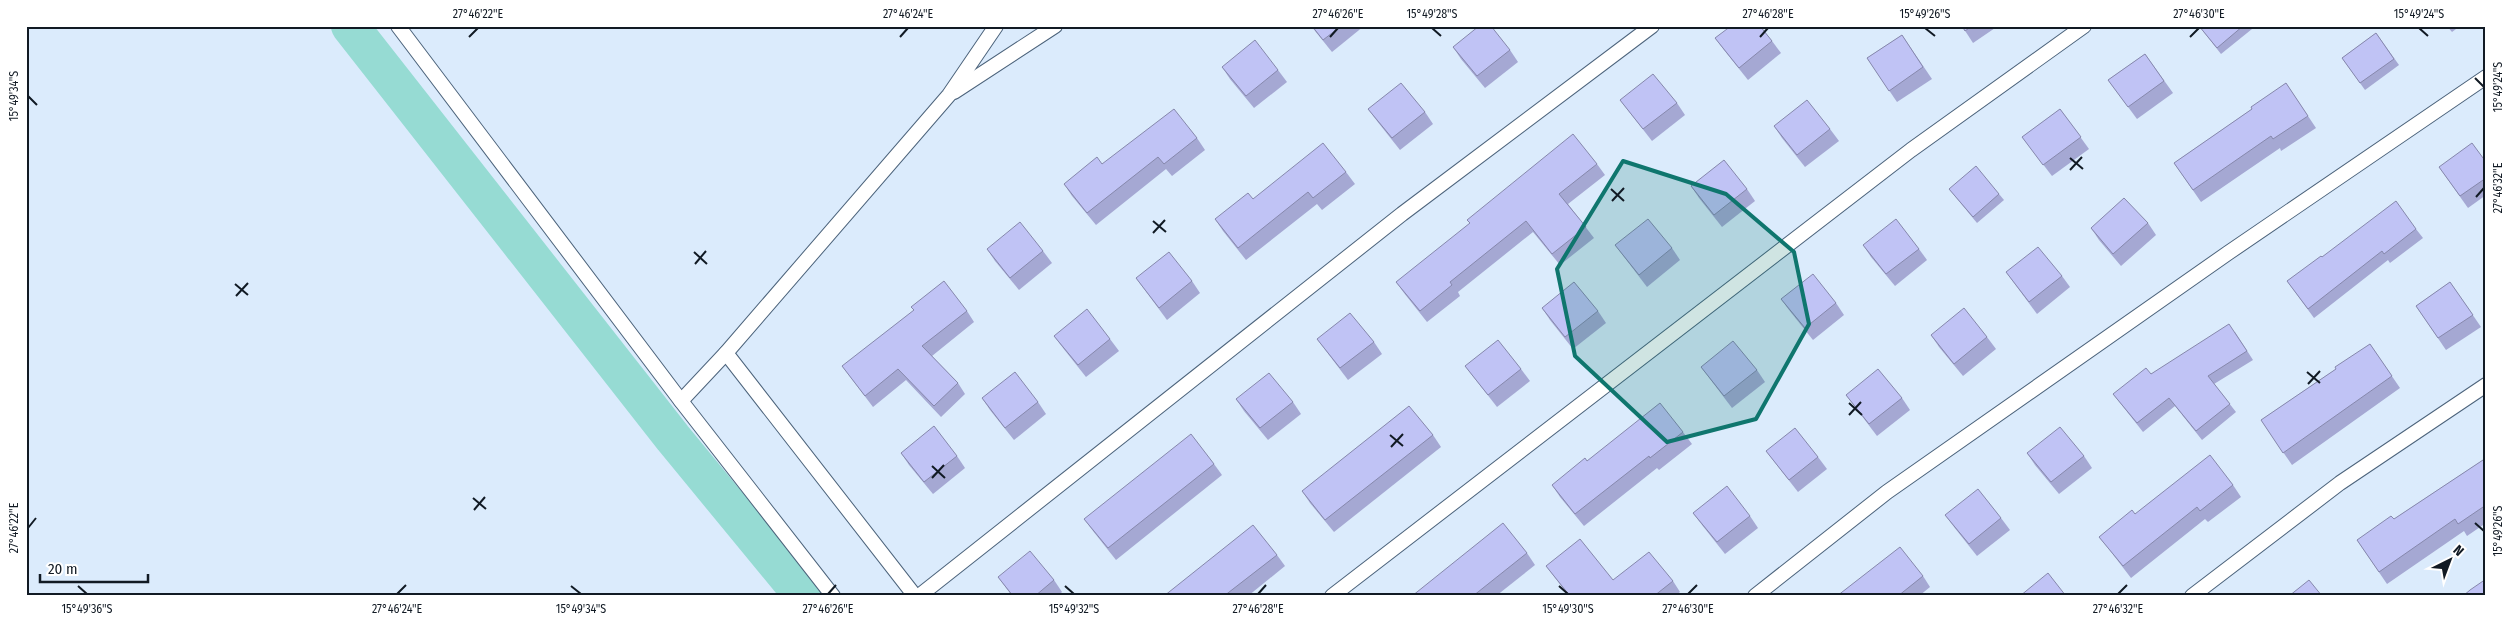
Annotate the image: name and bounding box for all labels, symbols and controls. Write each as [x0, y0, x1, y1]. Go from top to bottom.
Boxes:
text: 27°46'22"E [453, 7, 504, 21]
text: 27°46'24"E [883, 7, 933, 21]
text: 27°46'26"E [1313, 7, 1364, 21]
text: 15°49'28"S [1406, 7, 1458, 21]
text: 27°46'28"E [1742, 7, 1794, 21]
text: 15°49'26"S [1899, 7, 1951, 21]
text: 27°46'30"E [2173, 7, 2225, 21]
text: 15°49'24"S [2394, 7, 2444, 21]
text: 15°49'24"S [2491, 62, 2505, 112]
text: 15°49'34"S [7, 71, 21, 121]
text: 27°46'32"E [2491, 162, 2505, 213]
text: 27°46'22"E [7, 502, 21, 553]
text: 15°49'26"S [2491, 505, 2505, 557]
north arrow [2424, 534, 2474, 584]
text: N [2450, 542, 2467, 560]
scale bar [40, 552, 148, 584]
text: 20 m [48, 560, 78, 578]
text: 15°49'36"S [61, 602, 113, 616]
text: 27°46'24"E [372, 602, 422, 616]
text: 15°49'34"S [556, 602, 606, 616]
text: 27°46'26"E [803, 602, 854, 616]
text: 15°49'32"S [1049, 602, 1099, 616]
text: 27°46'28"E [1232, 602, 1284, 616]
text: 15°49'30"S [1542, 602, 1594, 616]
text: 27°46'30"E [1662, 602, 1714, 616]
text: 27°46'32"E [2093, 602, 2144, 616]

